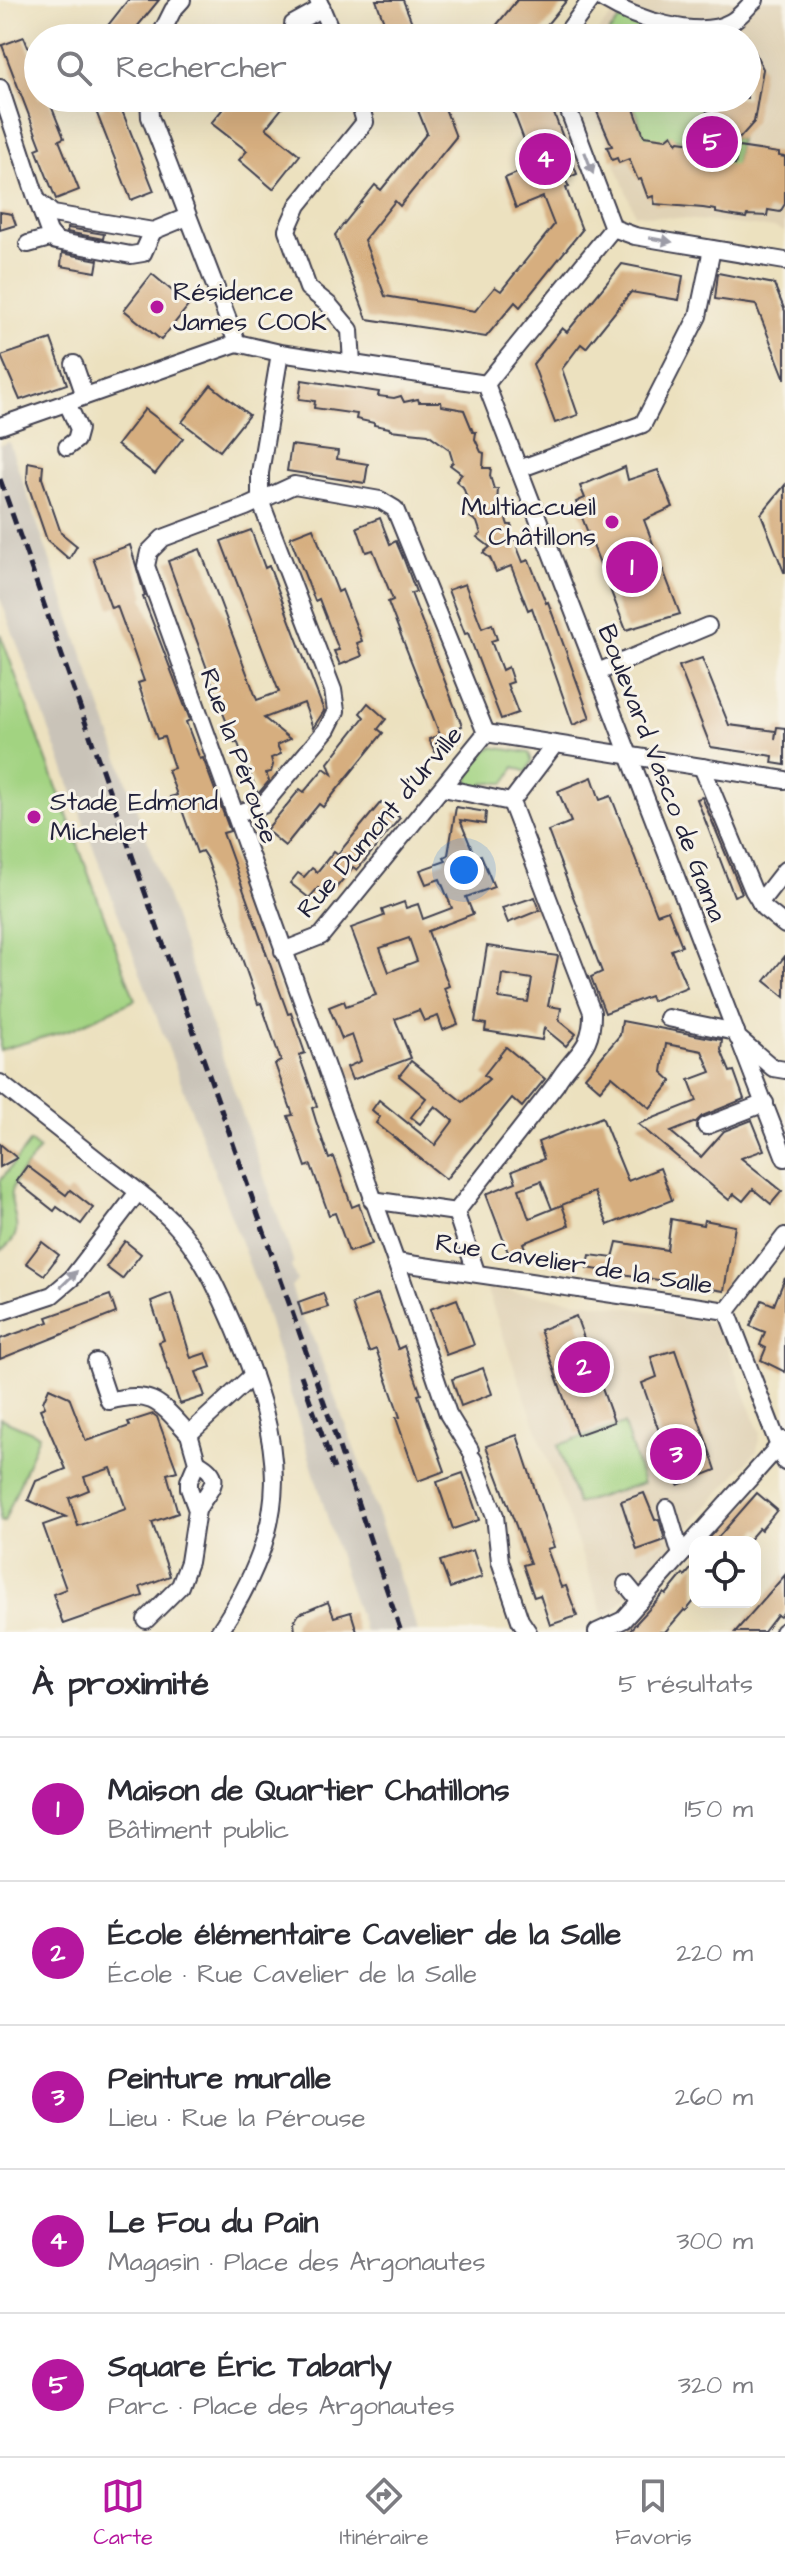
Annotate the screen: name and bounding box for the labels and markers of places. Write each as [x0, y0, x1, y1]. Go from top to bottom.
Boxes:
pin: 5 [686, 112, 738, 172]
pin: 4 [519, 129, 571, 189]
place label: Résidence James COOK [173, 274, 327, 340]
marker: Résidence James COOK [148, 298, 166, 316]
place label: Multiaccueil Châtillons [461, 489, 596, 555]
marker: Multiaccueil Châtillons [603, 513, 621, 531]
pin: 1 [606, 537, 658, 597]
place label: Stade Edmond Michelet [50, 784, 218, 850]
marker: Stade Edmond Michelet [25, 808, 43, 826]
pin: 2 [558, 1337, 610, 1397]
pin: 3 [650, 1424, 702, 1484]

